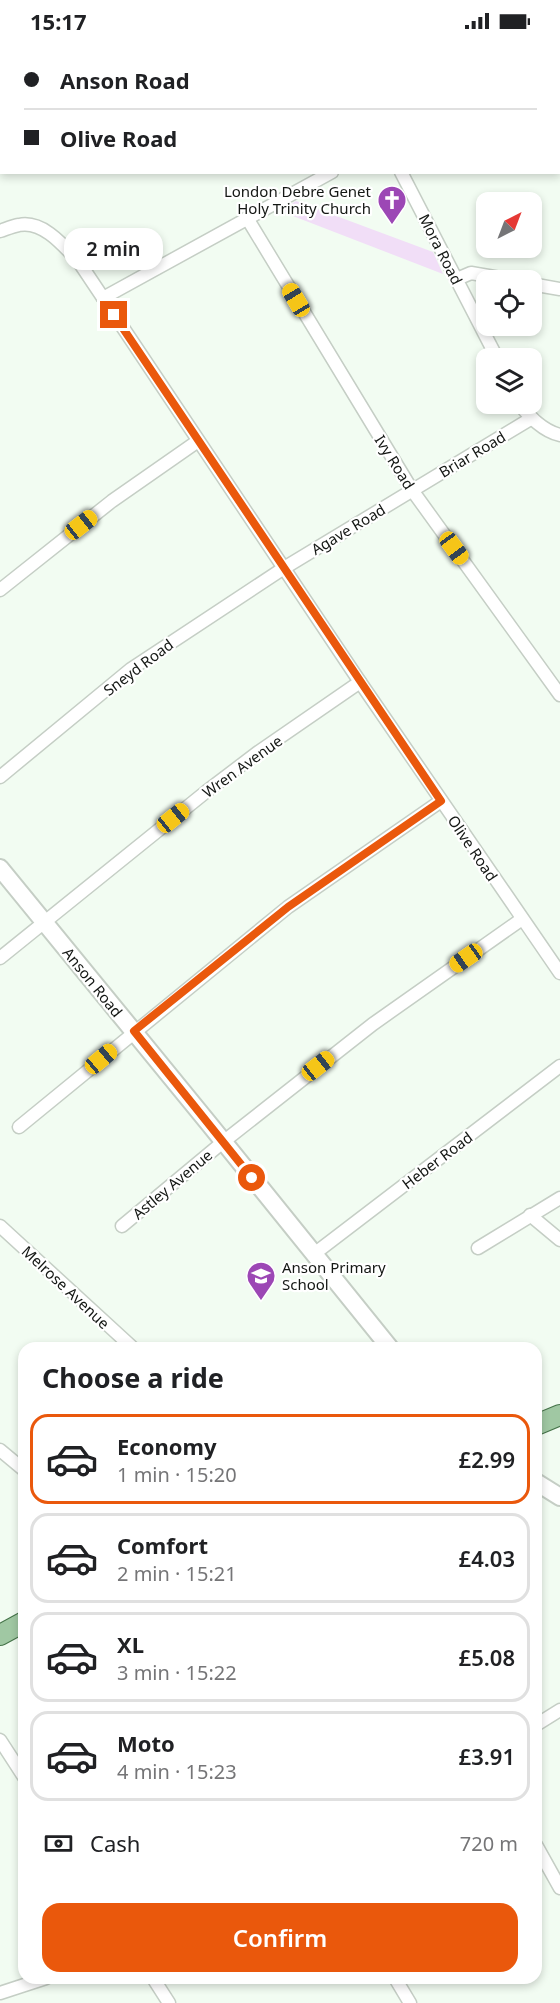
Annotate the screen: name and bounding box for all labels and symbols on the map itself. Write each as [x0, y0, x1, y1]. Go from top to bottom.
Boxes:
place label: London Debre Genet Holy Trinity Church [224, 181, 372, 218]
church icon: London Debre Genet Holy Trinity Church [376, 184, 408, 226]
north arrow [476, 192, 542, 258]
street label: Mora Road [415, 210, 467, 288]
callout: 2 min [64, 228, 164, 270]
car [279, 280, 313, 320]
route end [100, 301, 127, 328]
street label: Briar Road [435, 426, 509, 482]
street label: Ivy Road [371, 431, 419, 493]
street label: Agave Road [307, 499, 389, 559]
car [61, 507, 101, 543]
car [436, 528, 472, 568]
street label: Sneyd Road [99, 634, 177, 700]
street label: Wren Avenue [198, 730, 286, 802]
car [153, 800, 193, 836]
street label: Olive Road [444, 811, 502, 885]
car [446, 940, 486, 976]
street label: Anson Road [59, 943, 127, 1021]
car [81, 1041, 121, 1077]
car [298, 1048, 338, 1084]
street label: Heber Road [398, 1127, 476, 1193]
street label: Astley Avenue [128, 1145, 216, 1223]
route start [238, 1164, 265, 1191]
street label: Melrose Avenue [18, 1241, 114, 1333]
place label: Anson Primary School [282, 1257, 386, 1294]
school or university icon: Anson Primary School [245, 1260, 277, 1302]

